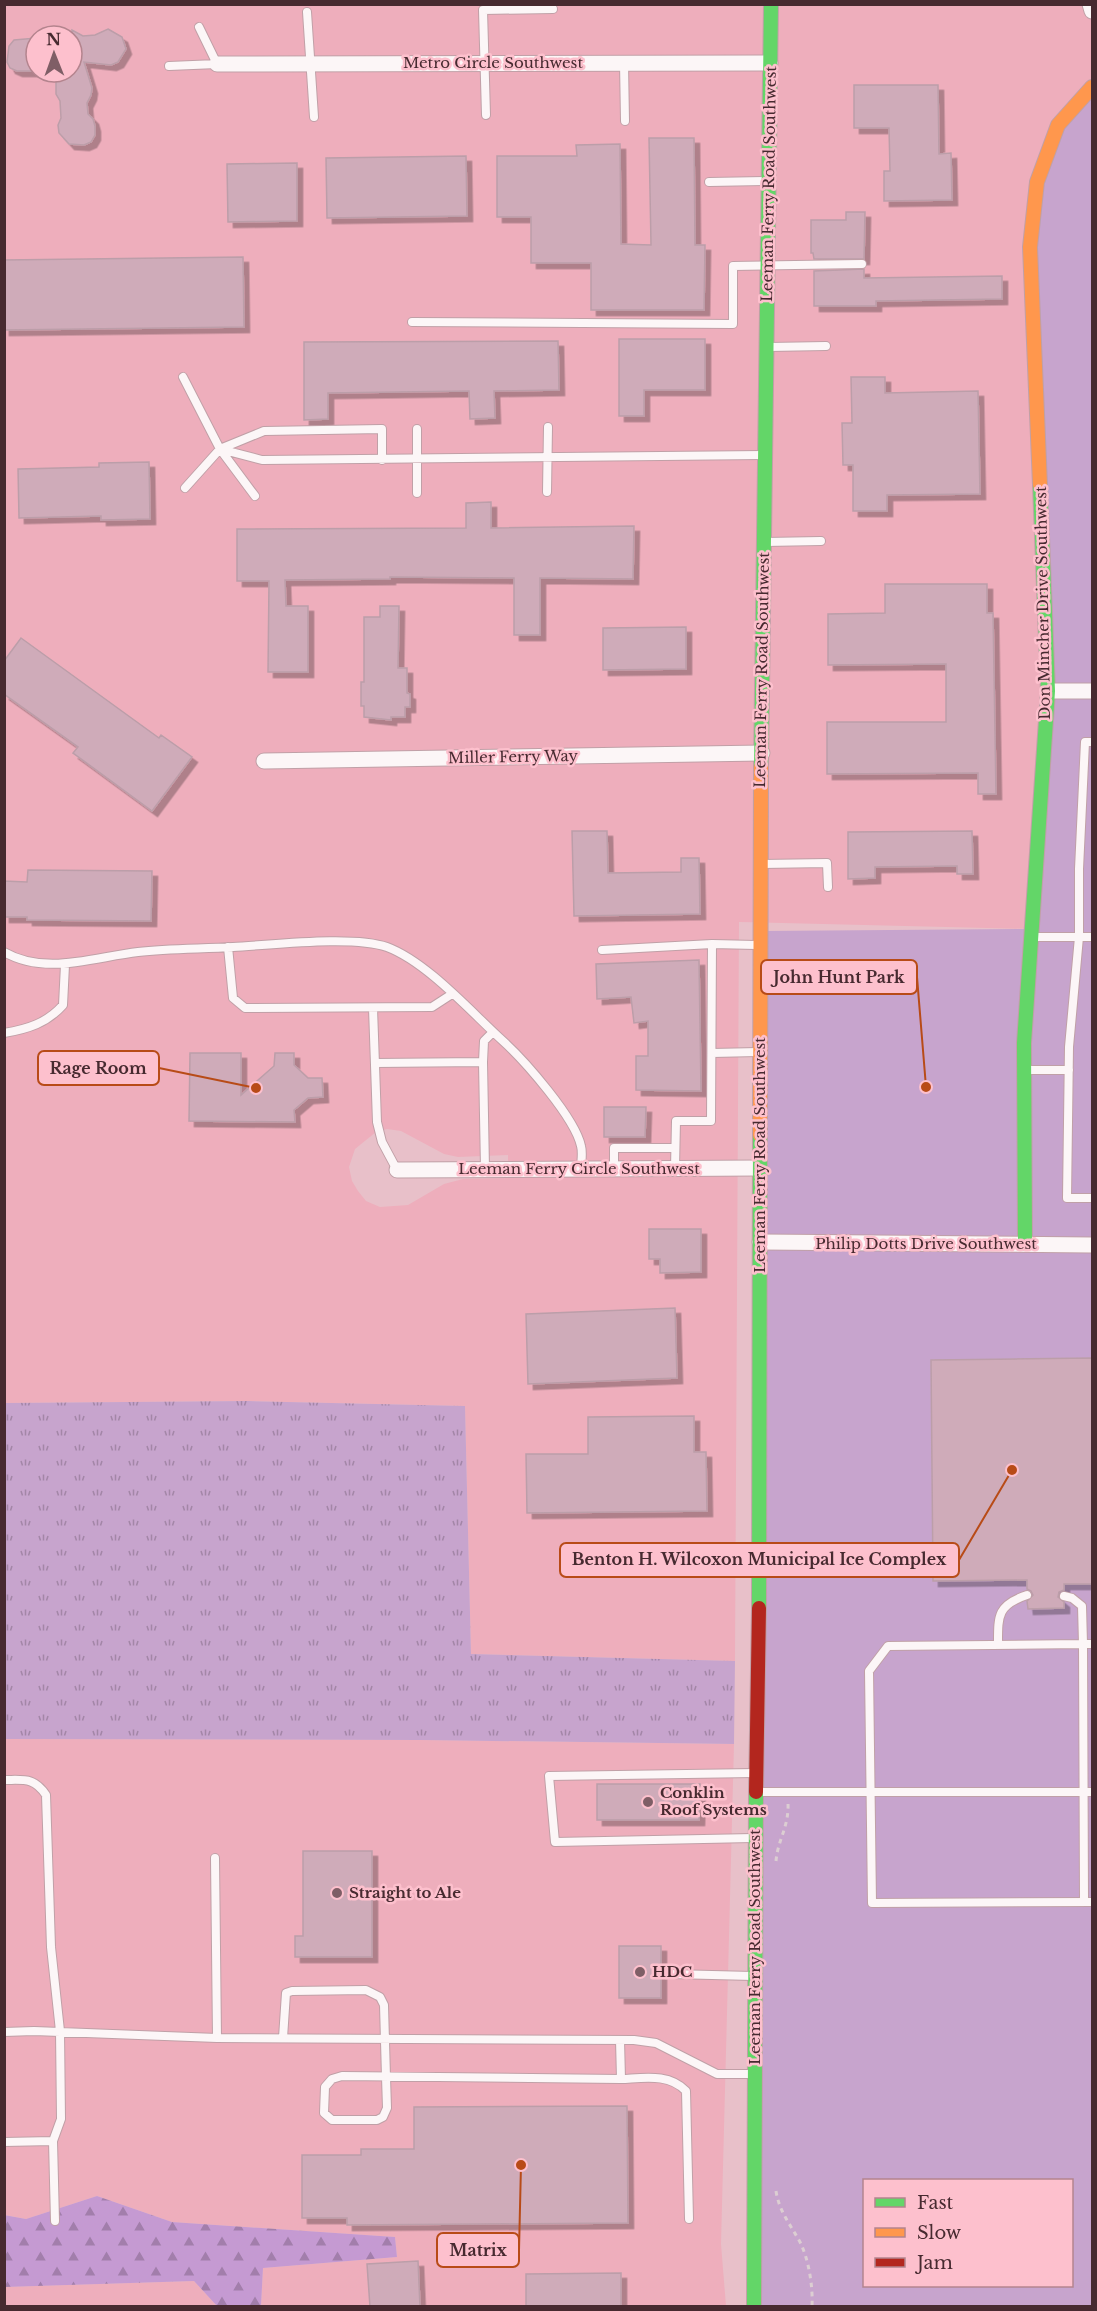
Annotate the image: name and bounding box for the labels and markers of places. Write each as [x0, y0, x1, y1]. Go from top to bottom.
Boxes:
callout: John Hunt Park [761, 960, 917, 994]
callout: Rage Room [38, 1051, 159, 1085]
callout: Benton H. Wilcoxon Municipal Ice Complex [560, 1543, 959, 1577]
place label: Conklin Roof Systems [660, 1783, 767, 1819]
marker: Conklin Roof Systems [641, 1795, 655, 1809]
place label: Straight to Ale [349, 1883, 461, 1902]
marker: Straight to Ale [330, 1886, 344, 1900]
place label: HDC [652, 1962, 692, 1981]
marker: HDC [633, 1965, 647, 1979]
callout: Matrix [437, 2233, 519, 2267]

